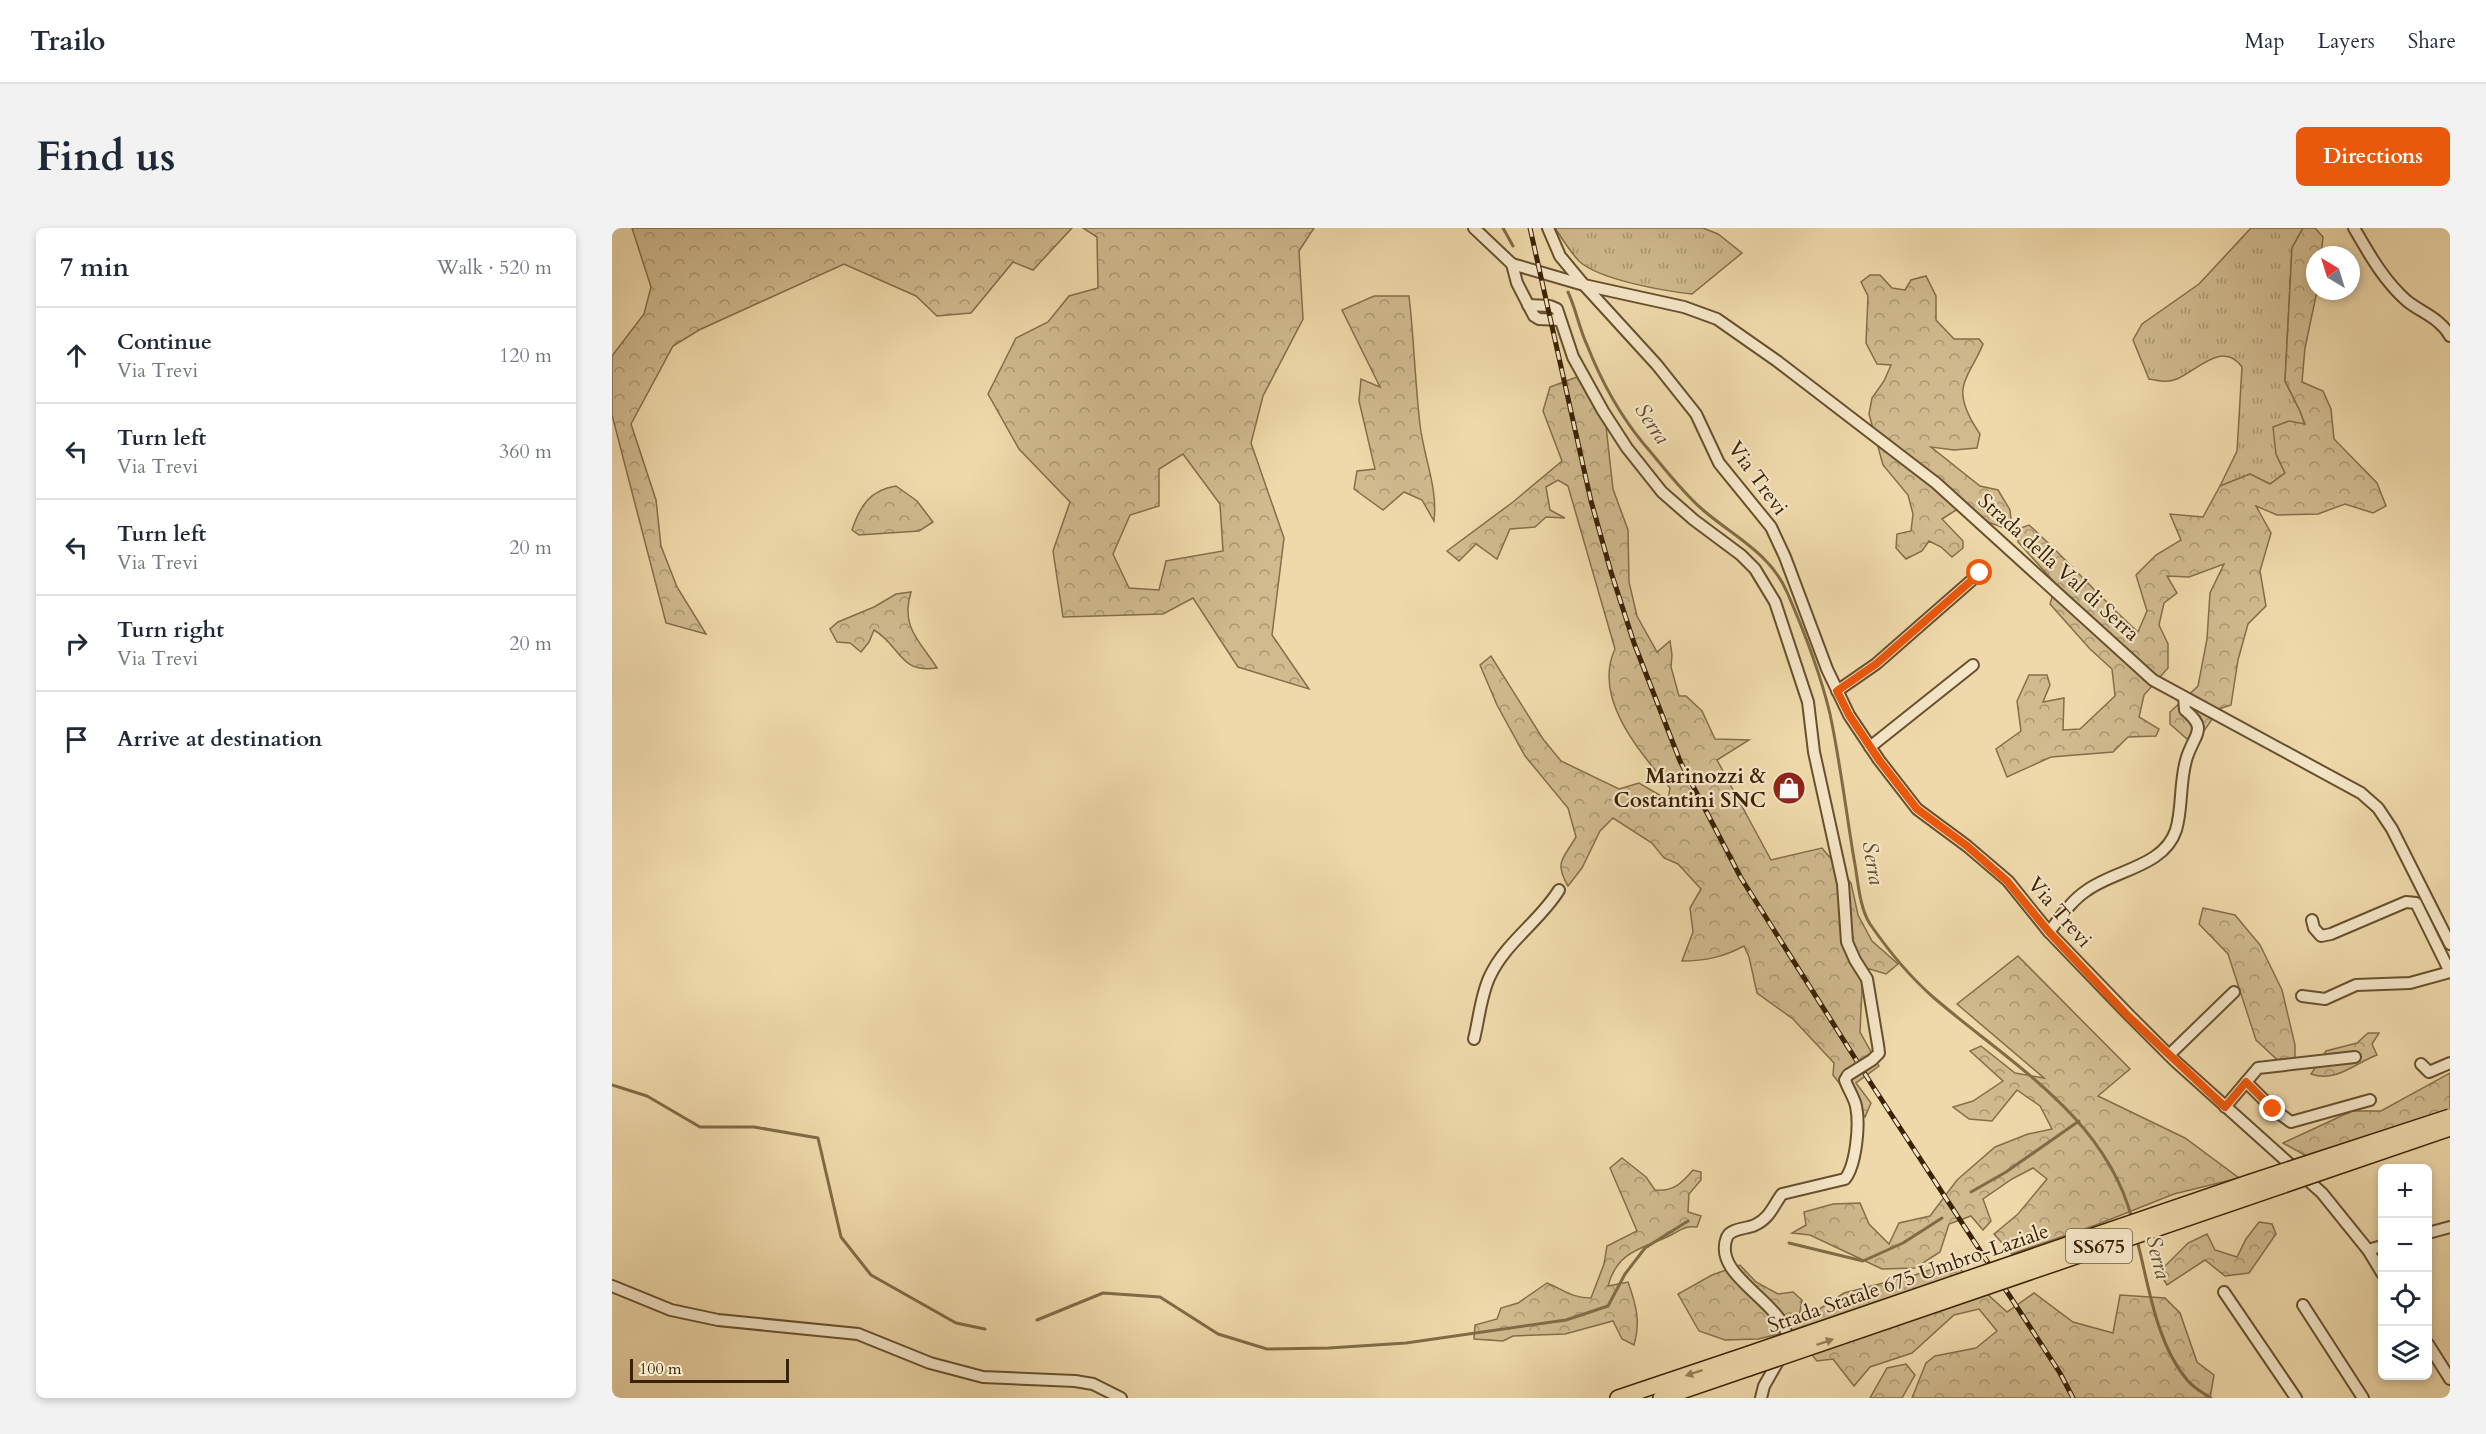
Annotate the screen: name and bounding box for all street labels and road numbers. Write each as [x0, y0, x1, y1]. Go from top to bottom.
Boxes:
street label: Via Trevi [1721, 435, 1794, 521]
street label: Strada della Val di Serra [1971, 487, 2146, 648]
street label: Via Trevi [2021, 871, 2099, 954]
street label: Strada Statale 675 Umbro-Laziale [1764, 1217, 2053, 1340]
road number: SS675 [2066, 1229, 2132, 1263]

